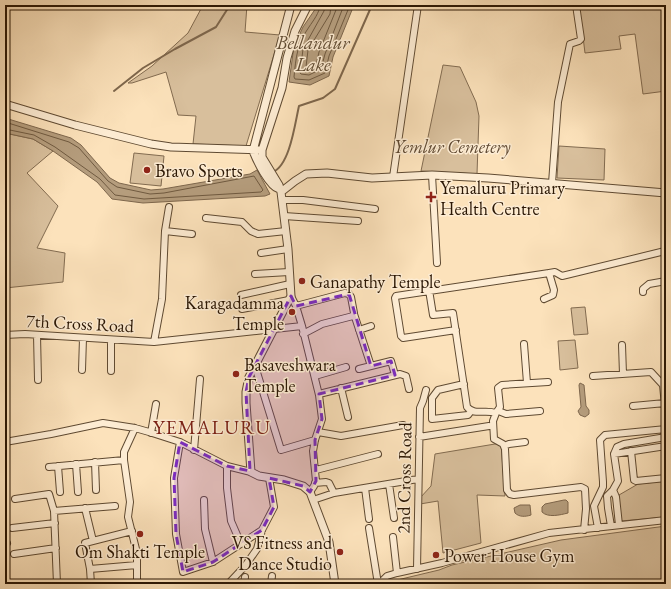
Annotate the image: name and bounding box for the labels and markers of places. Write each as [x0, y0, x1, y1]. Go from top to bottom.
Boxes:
place label: Bravo Sports [155, 159, 243, 182]
marker: Bravo Sports [142, 165, 152, 175]
place label: Yemaluru Primary Health Centre [440, 176, 565, 220]
marker: Yemaluru Primary Health Centre [425, 191, 437, 203]
place label: Ganapathy Temple [310, 270, 440, 293]
marker: Ganapathy Temple [297, 276, 307, 286]
place label: Karagadamma Temple [185, 291, 285, 335]
marker: Karagadamma Temple [287, 307, 297, 317]
place label: Basaveshwara Temple [244, 353, 337, 397]
marker: Basaveshwara Temple [231, 369, 241, 379]
marker: Om Shakti Temple [135, 529, 145, 539]
place label: VS Fitness and Dance Studio [232, 531, 333, 575]
place label: Om Shakti Temple [75, 540, 205, 563]
place label: Power House Gym [444, 544, 575, 567]
marker: VS Fitness and Dance Studio [335, 547, 345, 557]
marker: Power House Gym [431, 550, 441, 560]

